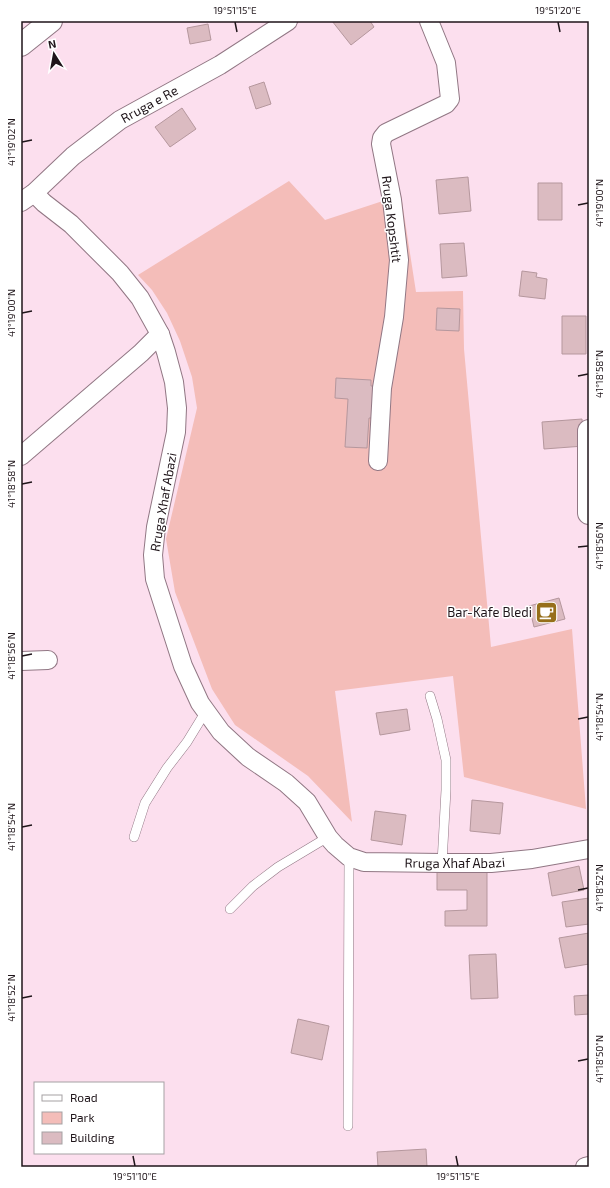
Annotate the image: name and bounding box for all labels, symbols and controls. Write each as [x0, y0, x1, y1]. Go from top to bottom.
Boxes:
text: 19°51'15"E [213, 4, 257, 16]
text: 19°51'20"E [535, 4, 581, 16]
north arrow [34, 34, 74, 74]
text: N [47, 37, 57, 51]
street label: Rruga e Re [118, 82, 180, 126]
text: 41°19'02"N [5, 118, 17, 166]
street label: Rruga Kopshtit [379, 175, 405, 263]
text: 41°19'00"N [593, 179, 605, 227]
text: 41°19'00"N [5, 289, 17, 337]
text: 41°18'58"N [593, 350, 605, 398]
street label: Rruga Xhaf Abazi [146, 451, 180, 553]
text: 41°18'58"N [5, 460, 17, 508]
text: 41°18'56"N [593, 522, 605, 570]
cafe icon: Bar-Kafe Bledi [534, 599, 560, 625]
place label: Bar-Kafe Bledi [447, 604, 532, 620]
text: 41°18'56"N [5, 632, 17, 680]
text: 41°18'54"N [593, 693, 605, 741]
text: 41°18'54"N [5, 803, 17, 851]
street label: Rruga Xhaf Abazi [405, 854, 506, 871]
text: 41°18'52"N [593, 864, 605, 912]
text: 41°18'52"N [5, 974, 17, 1022]
text: 41°18'50"N [593, 1035, 605, 1083]
legend [34, 1082, 164, 1154]
text: Road [70, 1090, 98, 1104]
text: Park [70, 1110, 95, 1124]
text: Building [70, 1130, 115, 1144]
text: 19°51'10"E [113, 1170, 157, 1182]
text: 19°51'15"E [436, 1170, 480, 1182]

